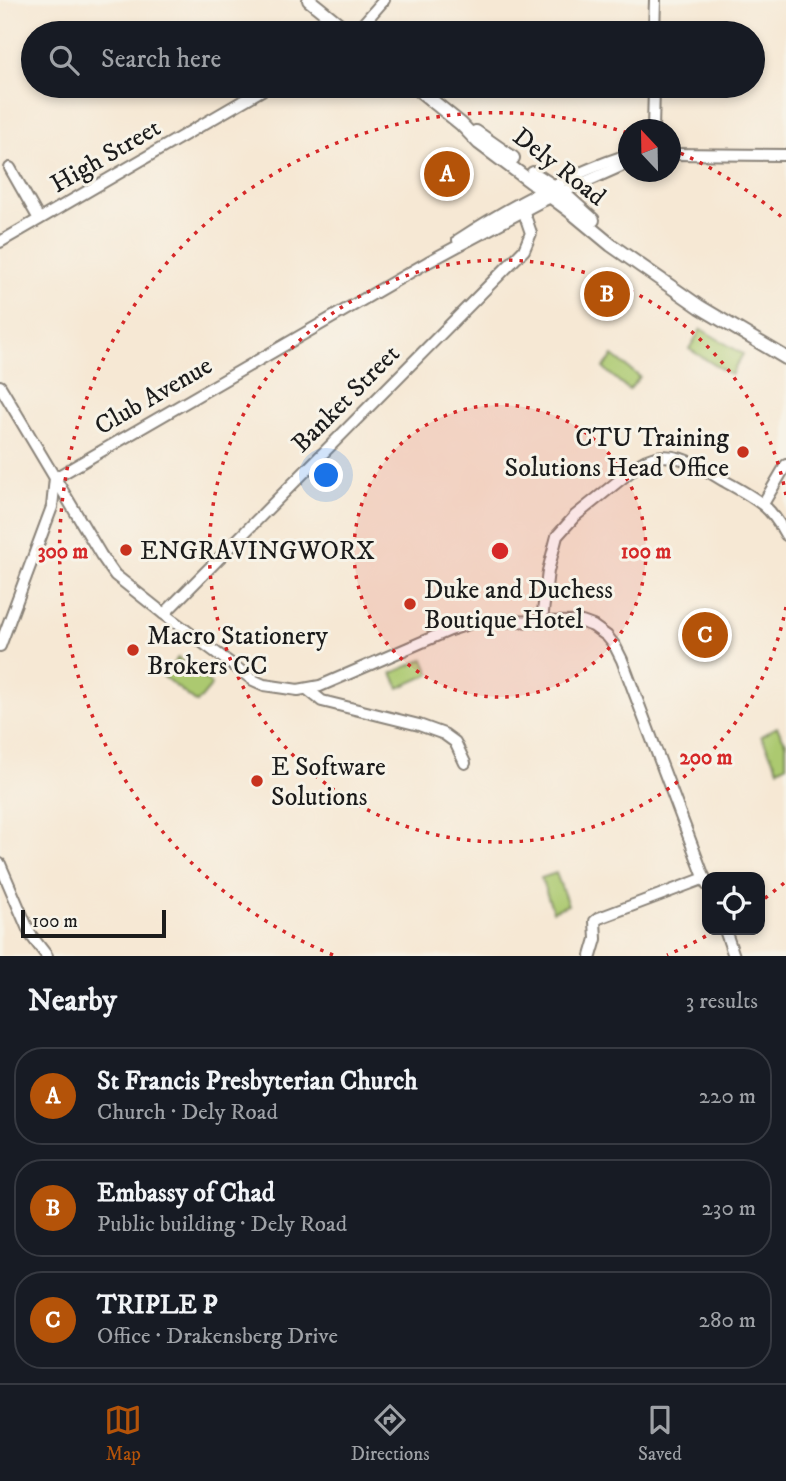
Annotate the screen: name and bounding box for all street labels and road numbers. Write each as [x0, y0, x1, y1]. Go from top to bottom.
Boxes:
street label: High Street [45, 112, 167, 201]
street label: Dely Road [506, 121, 612, 214]
street label: Banket Street [285, 338, 407, 460]
street label: Club Avenue [89, 349, 218, 443]

